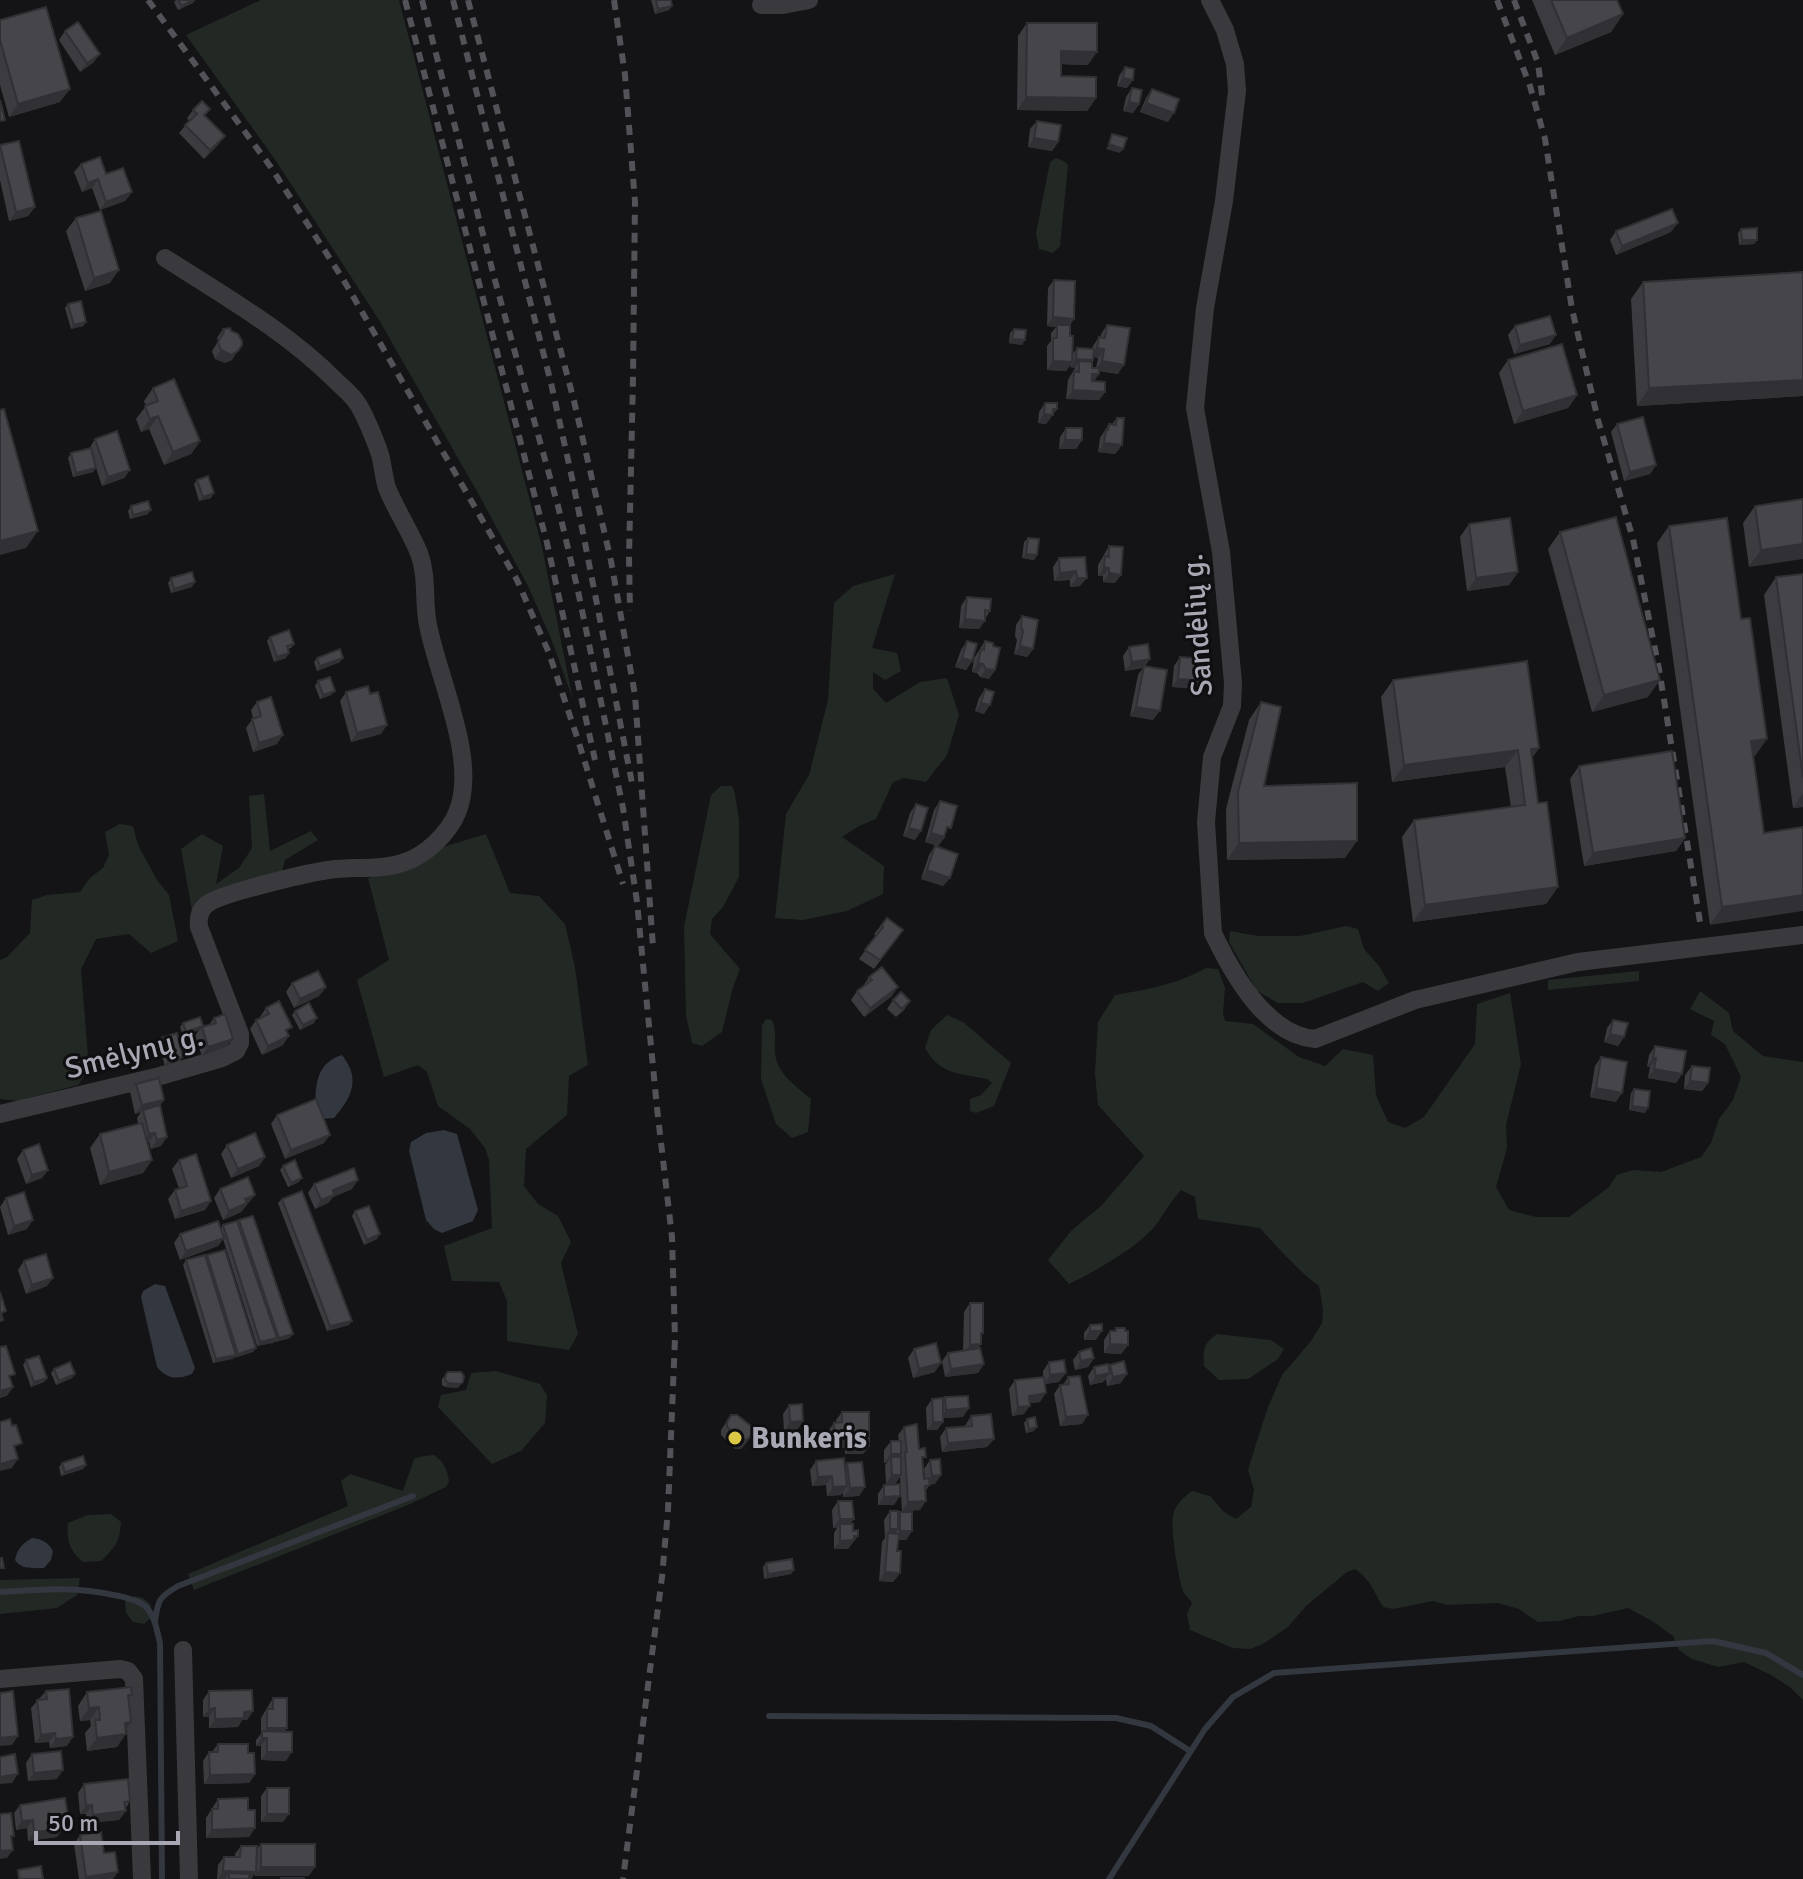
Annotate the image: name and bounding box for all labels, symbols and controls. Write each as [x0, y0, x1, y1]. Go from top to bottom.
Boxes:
street label: Sandėlių g. [1174, 552, 1221, 697]
street label: Smėlynų g. [61, 1017, 207, 1088]
place label: Bunkeris [751, 1420, 867, 1457]
marker: Bunkeris [726, 1429, 744, 1447]
scale bar [36, 1795, 178, 1845]
text: 50 m [48, 1808, 98, 1838]

